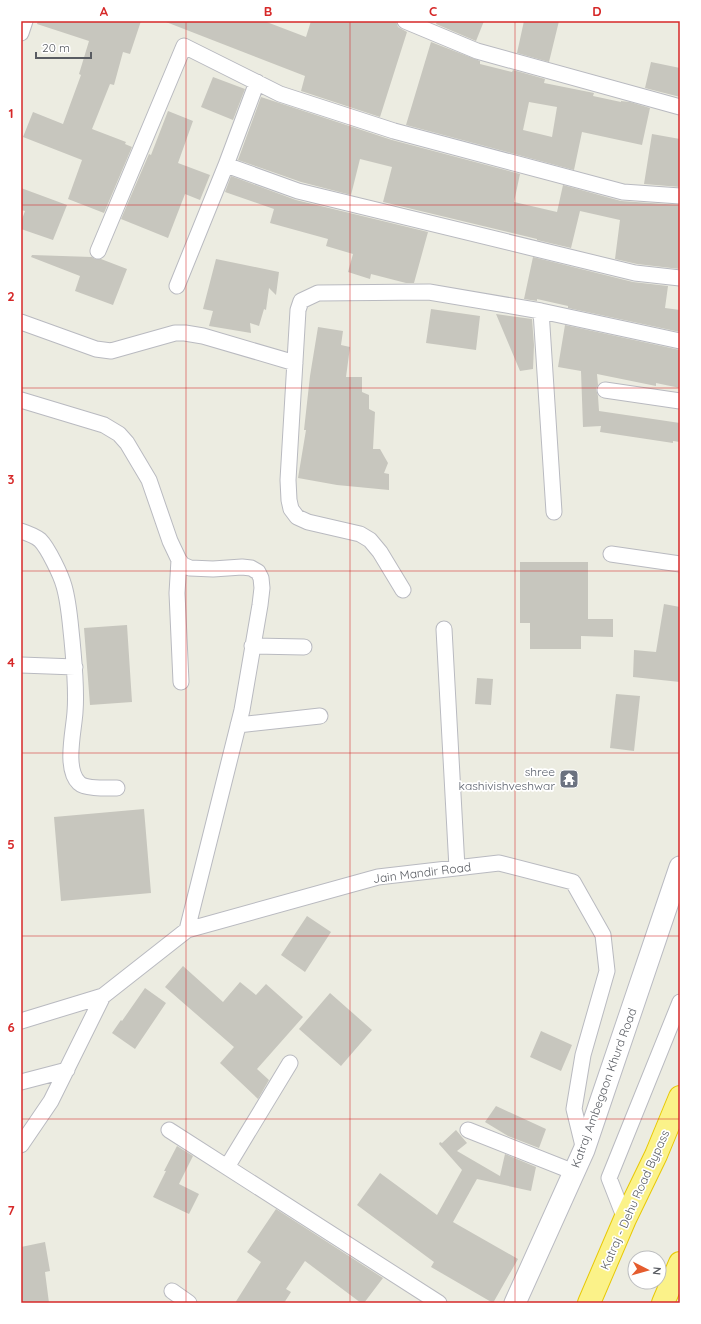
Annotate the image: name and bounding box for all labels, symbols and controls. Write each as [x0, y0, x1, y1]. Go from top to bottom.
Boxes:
text: A [100, 3, 109, 19]
text: B [264, 3, 272, 19]
text: C [429, 3, 437, 19]
text: D [592, 3, 602, 19]
scale bar [36, 34, 91, 60]
text: 20 m [42, 40, 70, 55]
text: 1 [8, 105, 14, 121]
text: 2 [7, 288, 15, 304]
text: 3 [8, 471, 15, 487]
text: 4 [7, 654, 15, 670]
place label: shree kashivishveshwar [459, 764, 555, 793]
temple icon: shree kashivishveshwar [558, 768, 580, 790]
text: 5 [7, 836, 15, 852]
street label: Jain Mandir Road [372, 859, 472, 886]
street label: Katraj Ambegaon Khurd Road [568, 1006, 639, 1170]
text: 6 [7, 1019, 15, 1035]
street label: Katraj - Dehu Road Bypass [597, 1127, 672, 1272]
text: 7 [7, 1202, 15, 1218]
north arrow [627, 1250, 667, 1290]
text: N [650, 1266, 664, 1276]

